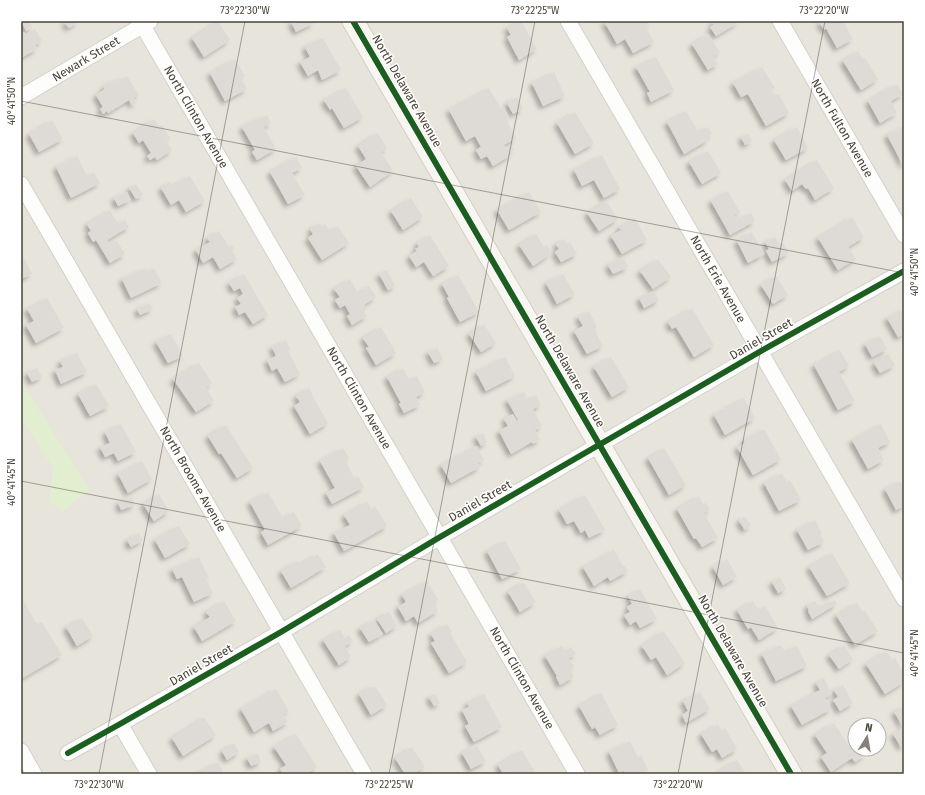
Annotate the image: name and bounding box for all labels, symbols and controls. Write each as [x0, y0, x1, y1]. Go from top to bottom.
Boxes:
text: 73°22'30"W [220, 5, 270, 17]
text: 73°22'25"W [511, 5, 560, 17]
text: 73°22'20"W [799, 5, 849, 17]
street label: North Delaware Avenue [369, 32, 445, 150]
street label: Newark Street [50, 33, 123, 85]
street label: North Clinton Avenue [161, 63, 231, 171]
street label: North Fulton Avenue [808, 76, 876, 180]
text: 40°41'50"N [6, 77, 18, 125]
street label: North Erie Avenue [687, 233, 749, 325]
text: 40°41'50"N [909, 248, 921, 296]
street label: North Delaware Avenue [532, 312, 608, 430]
street label: Daniel Street [727, 315, 796, 363]
street label: North Clinton Avenue [324, 344, 394, 452]
street label: North Broome Avenue [157, 424, 229, 534]
text: 40°41'45"N [6, 458, 18, 506]
street label: Daniel Street [446, 477, 515, 525]
street label: North Delaware Avenue [695, 592, 771, 710]
street label: North Clinton Avenue [487, 624, 557, 732]
text: 40°41'45"N [909, 629, 921, 677]
street label: Daniel Street [167, 641, 236, 689]
north arrow [847, 717, 887, 757]
text: N [864, 721, 874, 735]
text: 73°22'30"W [74, 779, 124, 791]
text: 73°22'25"W [365, 779, 414, 791]
text: 73°22'20"W [653, 779, 703, 791]

